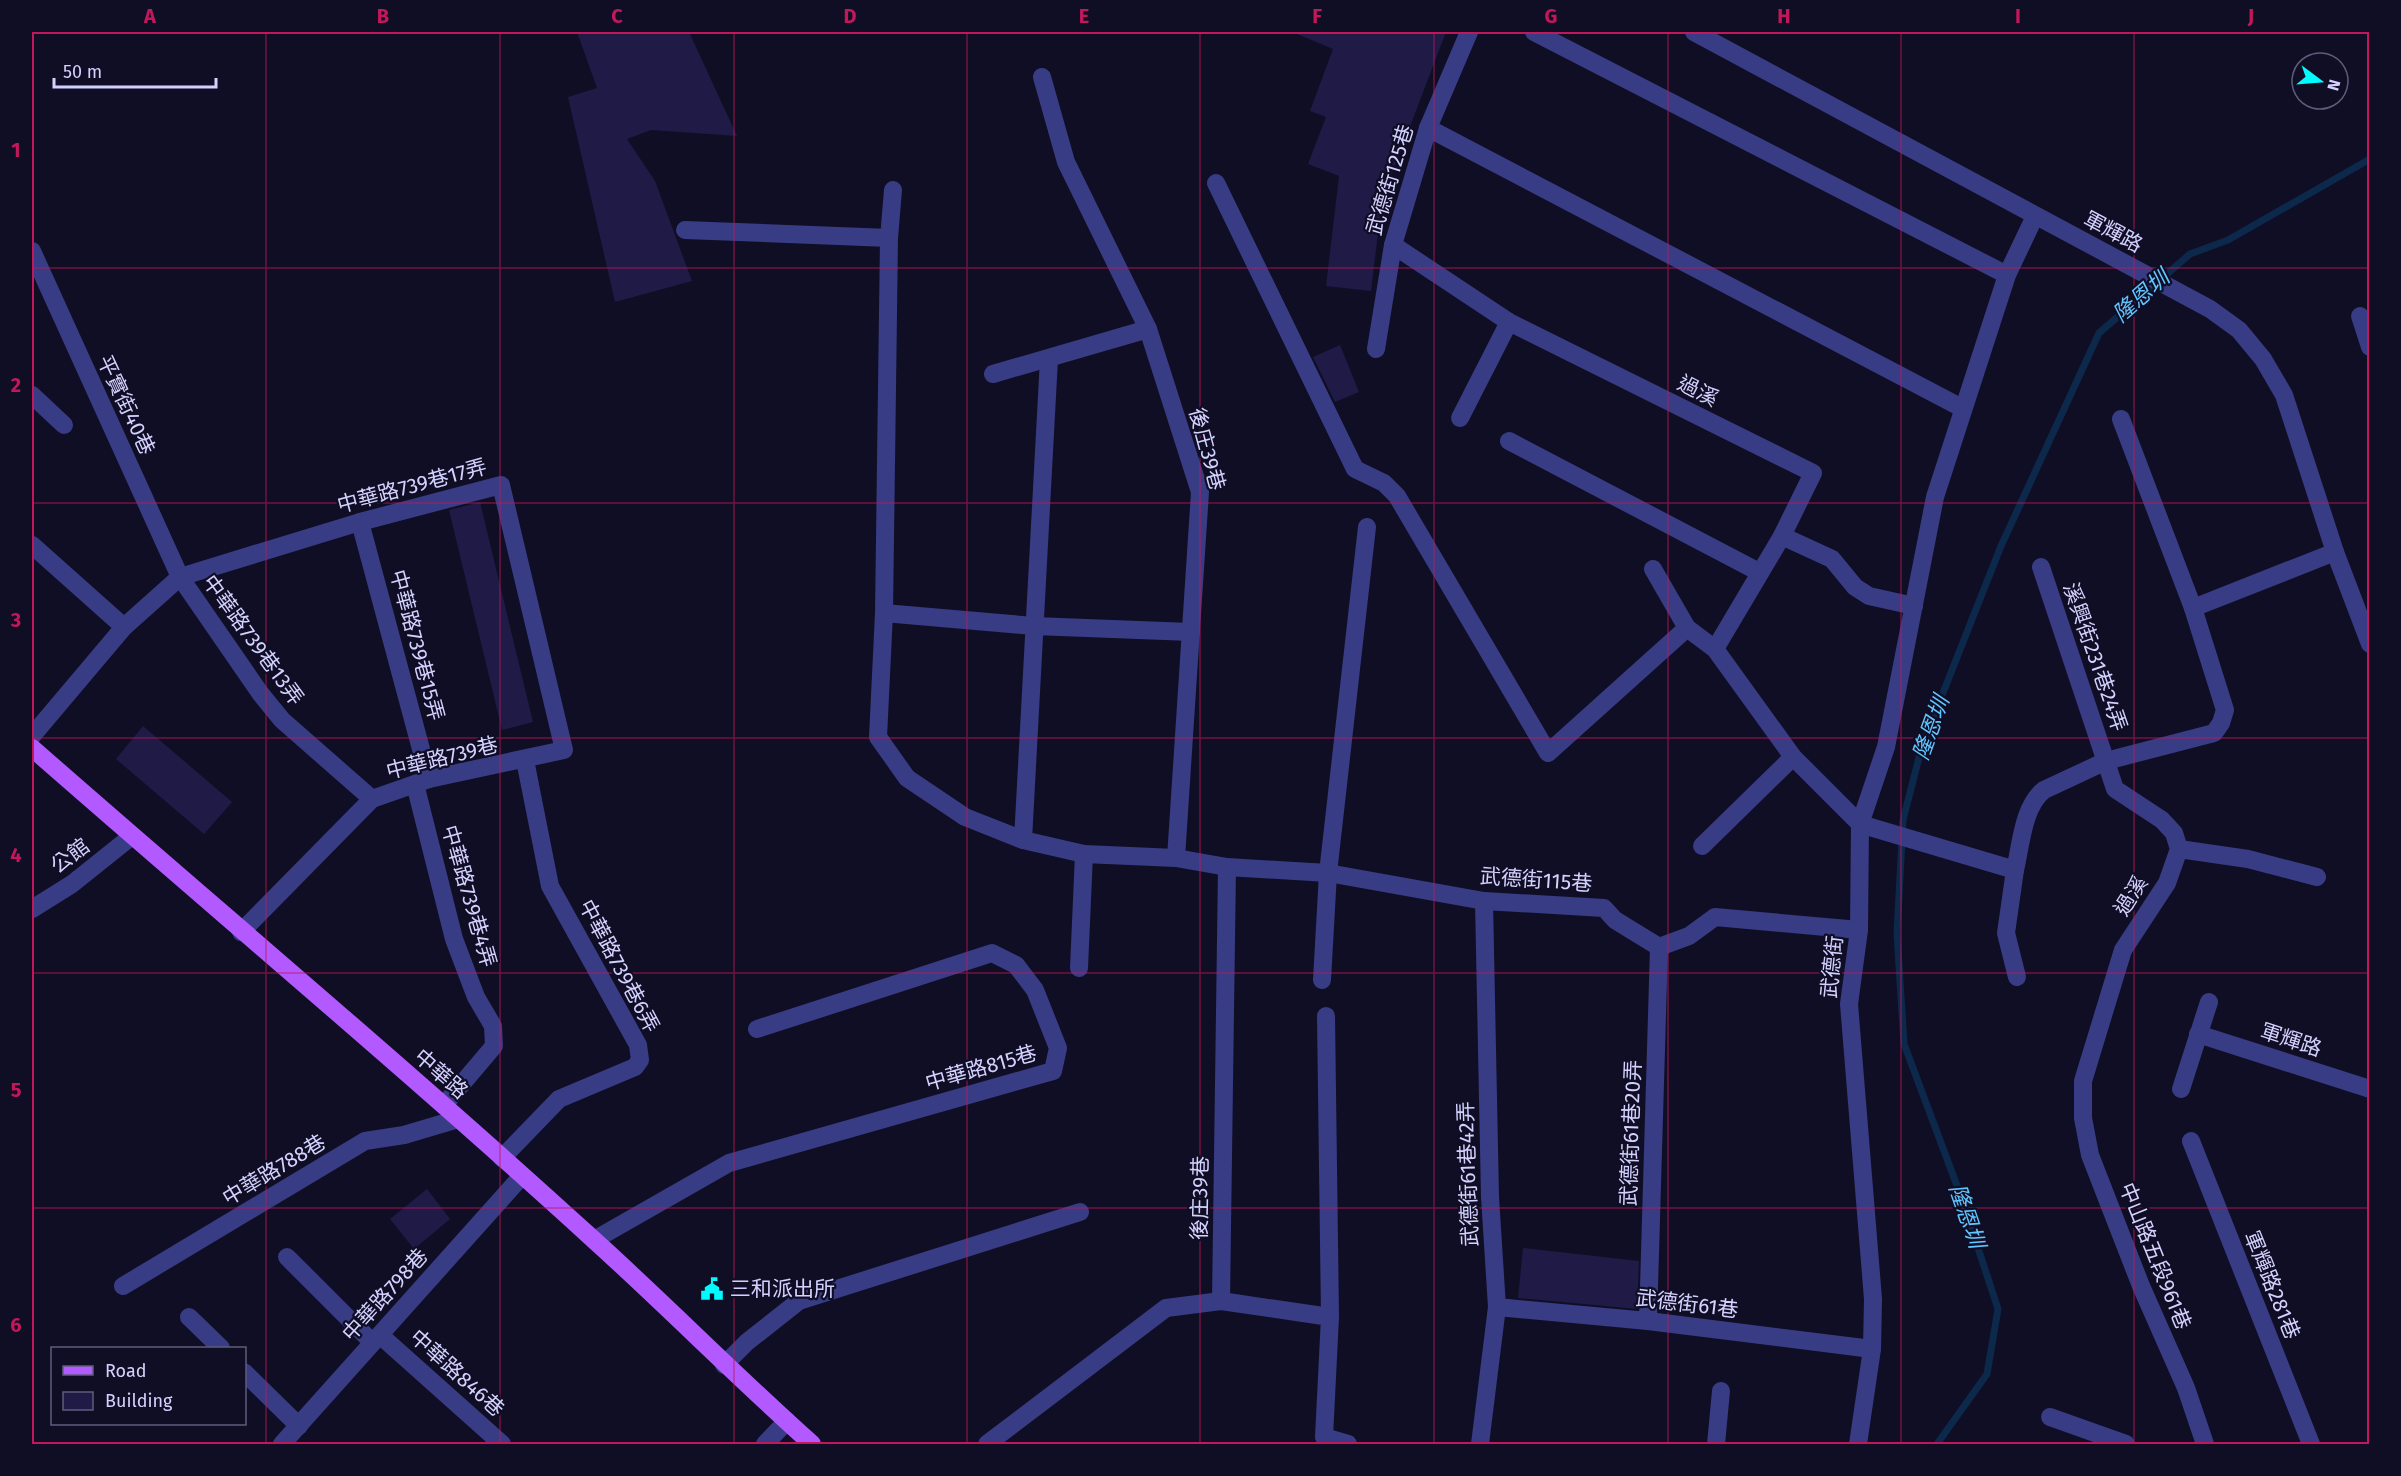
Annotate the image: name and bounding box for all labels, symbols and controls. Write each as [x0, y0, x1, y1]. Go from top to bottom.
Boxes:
text: A [143, 4, 157, 28]
text: B [377, 4, 389, 28]
text: C [611, 4, 623, 28]
text: D [843, 4, 857, 28]
text: E [1079, 4, 1089, 28]
text: F [1312, 4, 1322, 28]
text: G [1545, 4, 1557, 28]
text: H [1777, 4, 1791, 28]
text: I [2015, 4, 2021, 28]
text: J [2247, 4, 2254, 28]
scale bar [54, 51, 216, 89]
north arrow [2290, 51, 2350, 111]
text: 50 m [63, 61, 102, 83]
text: N [2323, 77, 2345, 93]
street label: 武德街125巷 [1361, 122, 1419, 238]
text: 1 [11, 138, 21, 162]
street label: 軍輝路 [2079, 206, 2147, 258]
water label: 隆恩圳 [2107, 262, 2177, 328]
street label: 平實街40巷 [92, 351, 160, 459]
street label: 過溪 [1673, 370, 1723, 412]
text: 2 [11, 373, 21, 397]
street label: 後庄39巷 [1184, 405, 1230, 493]
street label: 中華路739巷17弄 [334, 454, 490, 518]
street label: 中華路739巷15弄 [384, 567, 450, 723]
street label: 中華路739巷13弄 [197, 570, 309, 710]
street label: 溪興街231巷24弄 [2057, 579, 2133, 735]
text: 3 [10, 608, 21, 632]
water label: 隆恩圳 [1907, 690, 1956, 764]
street label: 中華路739巷 [383, 732, 501, 784]
street label: 中華路739巷4弄 [436, 822, 502, 970]
street label: 公館 [45, 833, 95, 879]
text: 4 [10, 843, 22, 867]
street label: 武德街115巷 [1479, 863, 1593, 897]
street label: 過溪 [2109, 871, 2153, 921]
street label: 中華路739巷6弄 [573, 895, 665, 1037]
street label: 武德街 [1816, 934, 1848, 1000]
street label: 軍輝路 [2257, 1018, 2325, 1062]
street label: 中華路815巷 [922, 1040, 1040, 1096]
street label: 中華路 [409, 1044, 473, 1104]
street label: 武德街61巷20弄 [1615, 1059, 1647, 1207]
text: 5 [11, 1078, 22, 1102]
street label: 武德街61巷42弄 [1452, 1101, 1484, 1247]
street label: 中華路788巷 [218, 1129, 330, 1211]
street label: 後庄39巷 [1186, 1156, 1214, 1240]
street label: 中山路五段961巷 [2114, 1179, 2196, 1333]
water label: 隆恩圳 [1943, 1180, 1991, 1254]
street label: 軍輝路281巷 [2239, 1227, 2305, 1343]
street label: 中華路798巷 [337, 1243, 433, 1347]
public building icon: 三和派出所 [699, 1276, 725, 1302]
place label: 三和派出所 [730, 1276, 835, 1302]
street label: 武德街61巷 [1634, 1285, 1740, 1323]
text: 6 [10, 1313, 22, 1337]
street label: 中華路846巷 [404, 1324, 510, 1422]
legend [51, 1347, 246, 1425]
text: Road [105, 1360, 147, 1382]
text: Building [105, 1390, 173, 1412]

